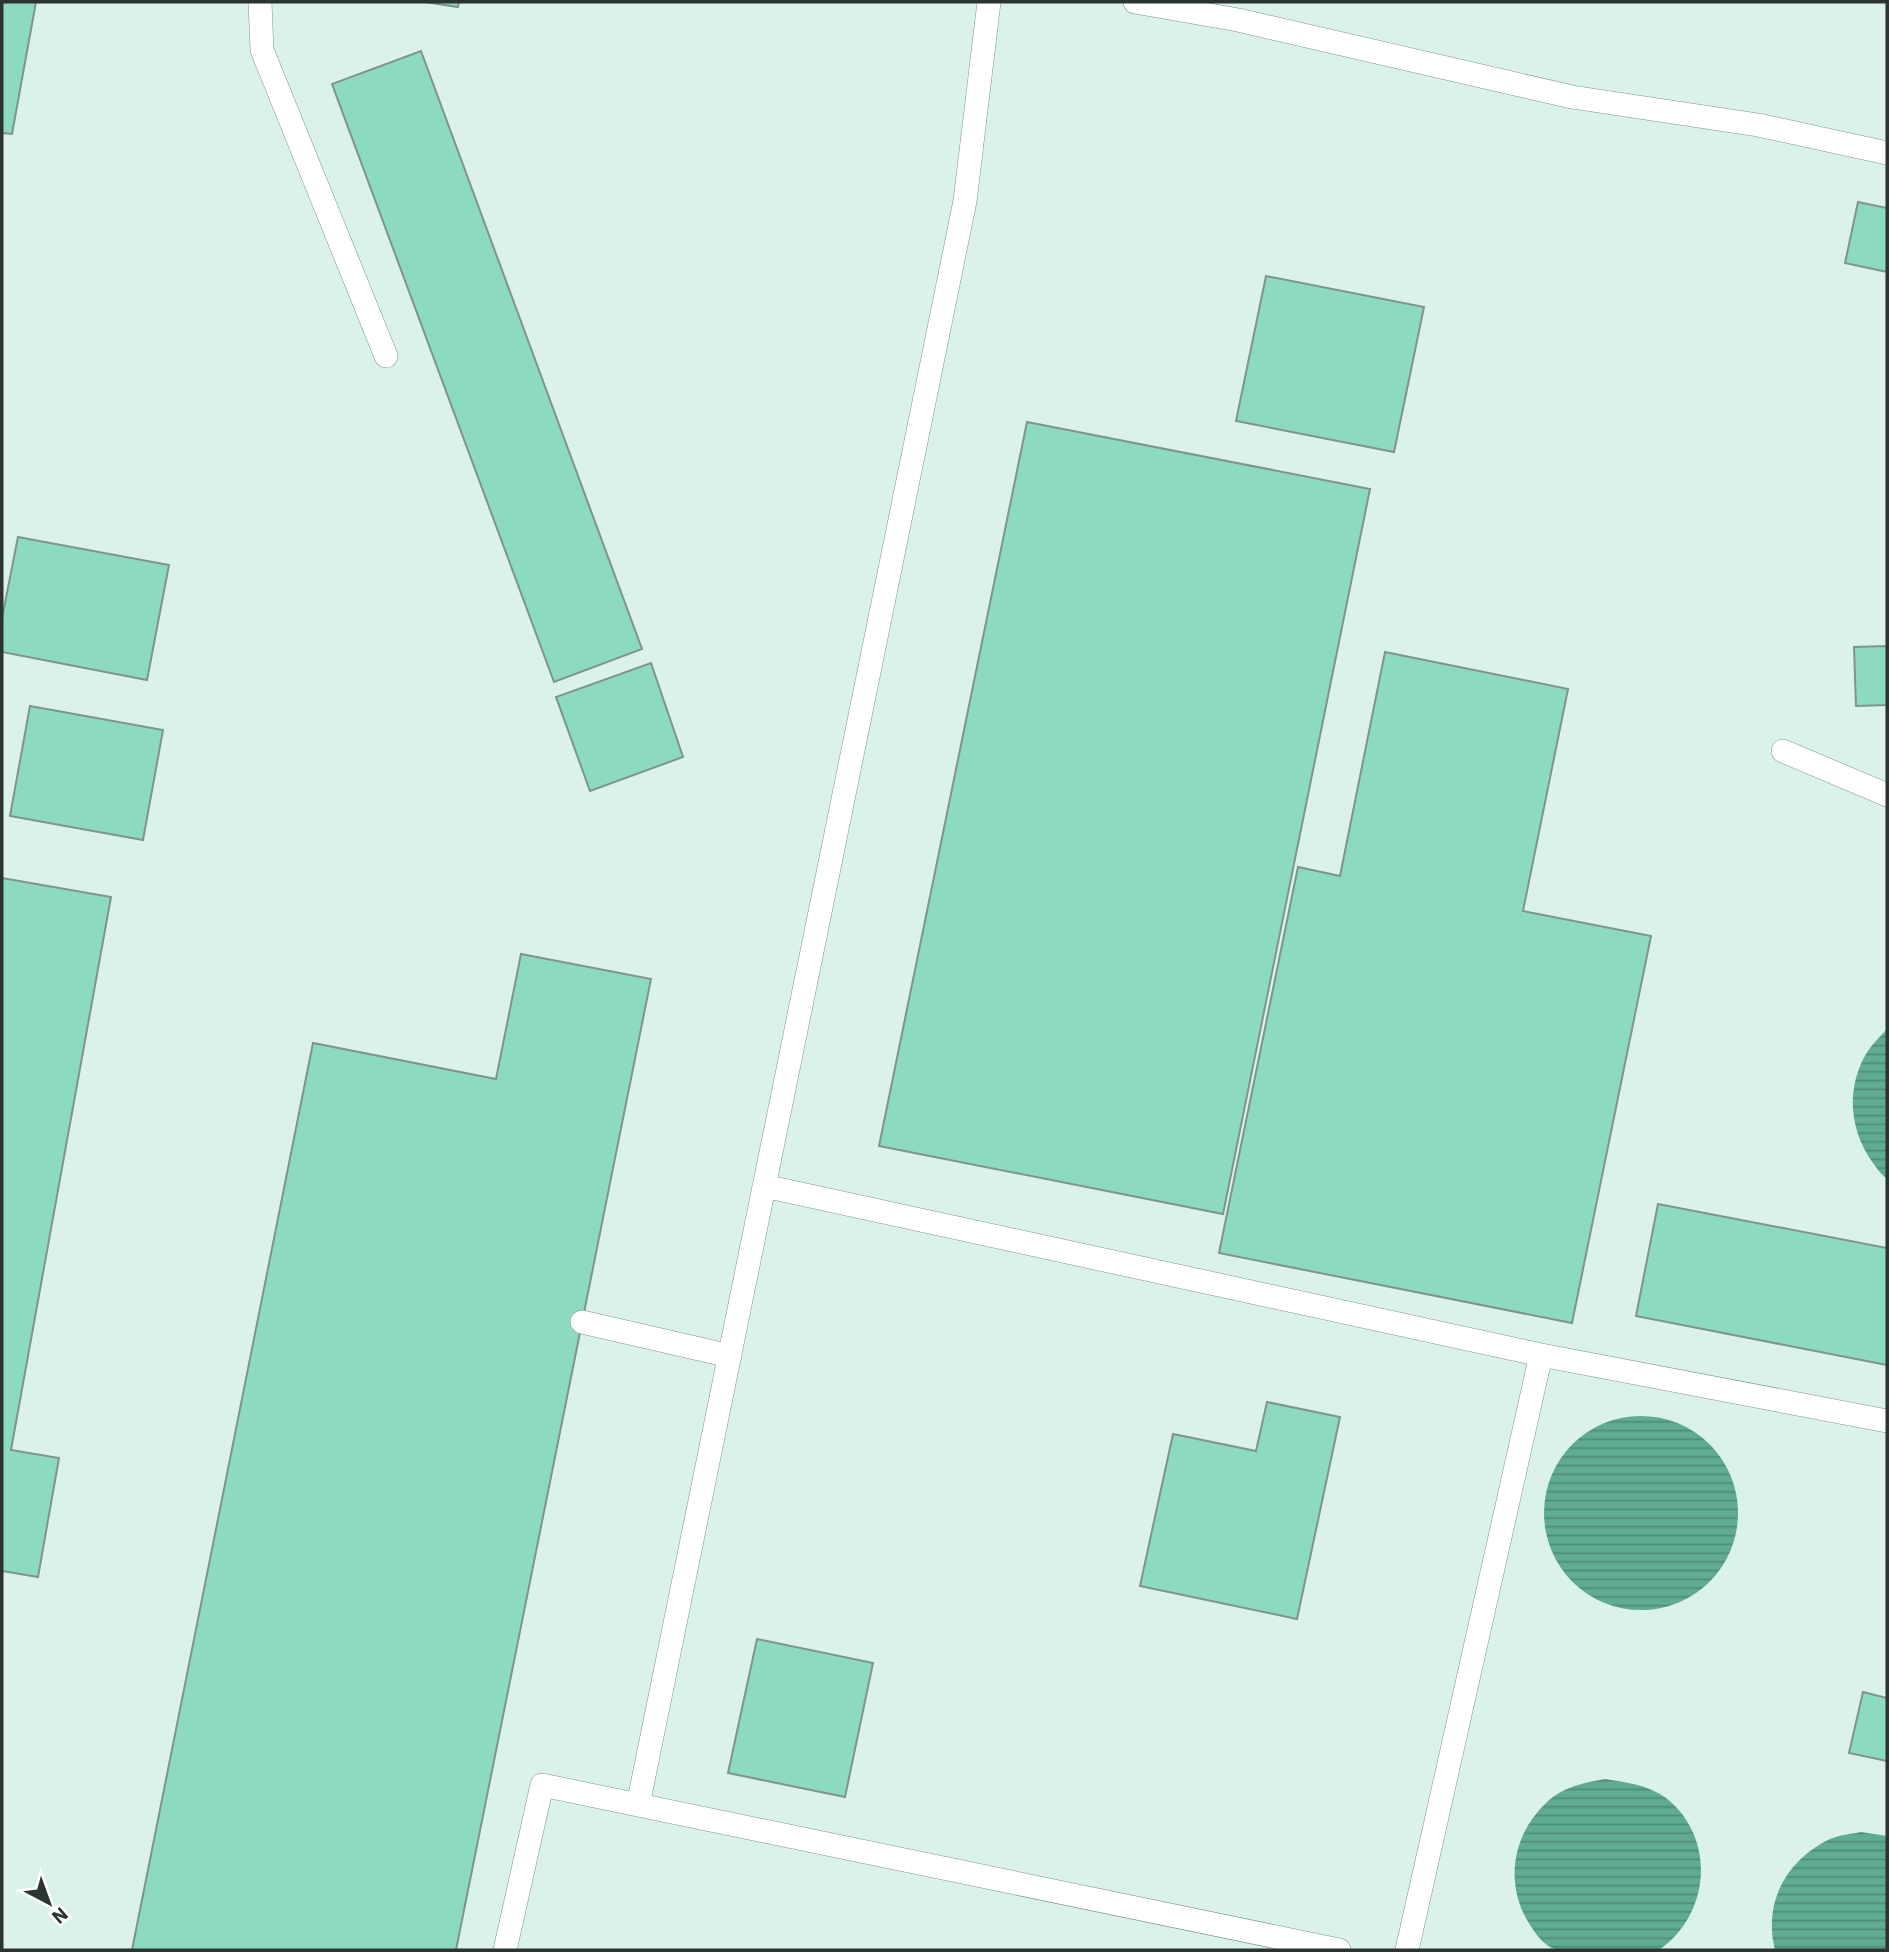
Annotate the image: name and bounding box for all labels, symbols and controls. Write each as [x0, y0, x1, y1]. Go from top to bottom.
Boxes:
north arrow [14, 1868, 84, 1938]
text: N [47, 1902, 73, 1929]

